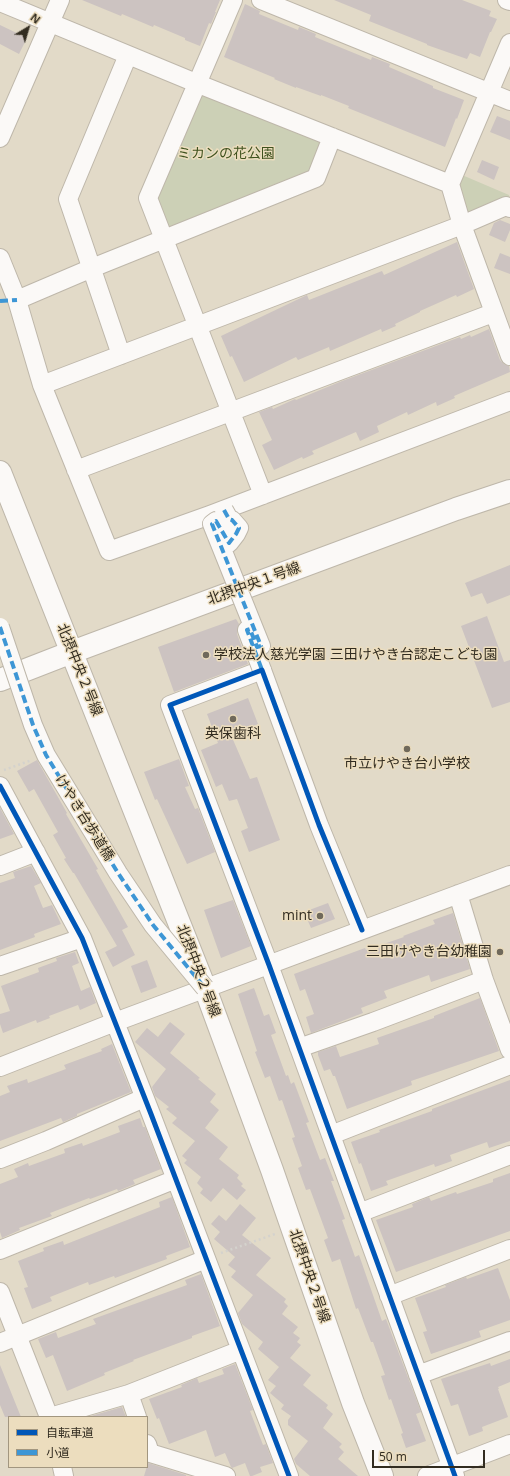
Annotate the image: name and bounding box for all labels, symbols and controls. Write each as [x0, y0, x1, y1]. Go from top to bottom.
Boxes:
north arrow [8, 8, 48, 48]
text: N [28, 9, 44, 27]
park label: ミカンの花公園 [177, 146, 275, 162]
street label: 北摂中央１号線 [205, 559, 303, 609]
street label: 北摂中央２号線 [53, 621, 105, 719]
place label: 学校法人慈光学園 三田けやき台認定こども園 [214, 647, 498, 663]
marker: 学校法人慈光学園 三田けやき台認定こども園 [201, 650, 211, 660]
marker: 英保歯科 [228, 714, 238, 724]
place label: 英保歯科 [205, 726, 261, 742]
marker: 市立けやき台小学校 [402, 744, 412, 754]
place label: 市立けやき台小学校 [344, 756, 470, 772]
street label: けやき台歩道橋 [51, 772, 117, 864]
place label: mint [282, 908, 312, 924]
marker: mint [315, 911, 325, 921]
street label: 北摂中央２号線 [173, 922, 223, 1020]
place label: 三田けやき台幼稚園 [366, 944, 492, 960]
marker: 三田けやき台幼稚園 [495, 947, 505, 957]
street label: 北摂中央２号線 [285, 1227, 333, 1325]
legend [8, 1416, 148, 1468]
text: 自転車道 [46, 1424, 94, 1441]
scale bar [374, 1442, 487, 1468]
text: 小道 [46, 1444, 70, 1461]
text: 50 m [379, 1448, 407, 1465]

